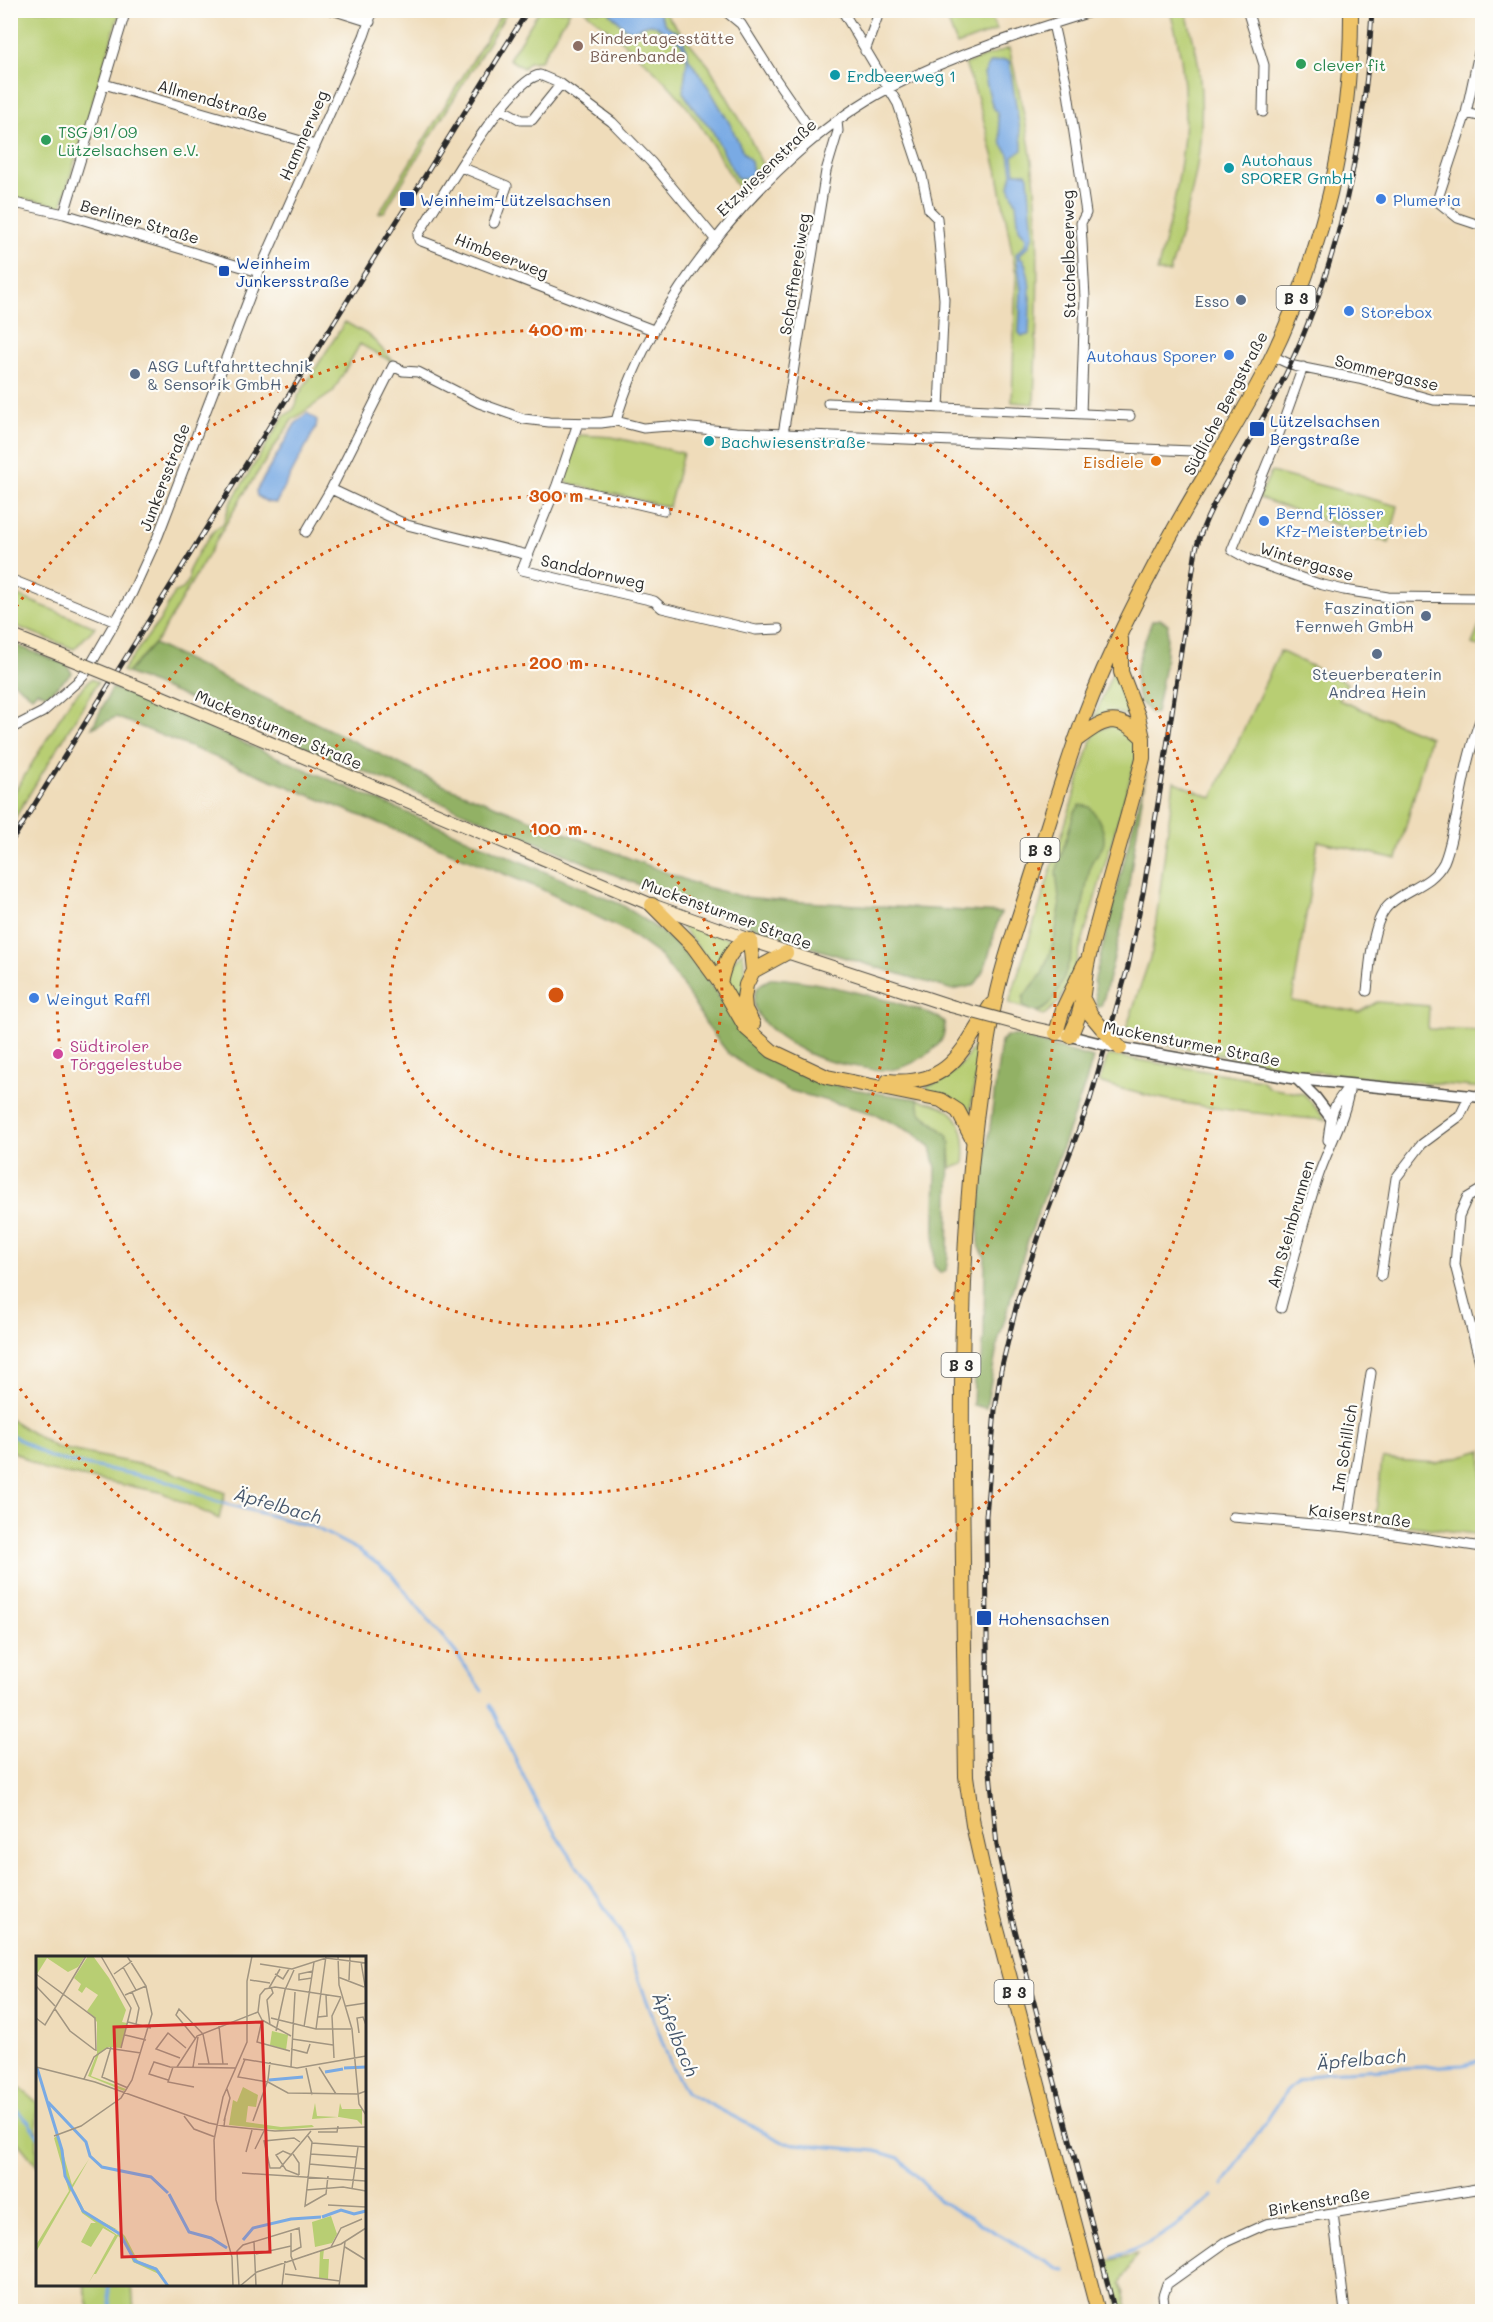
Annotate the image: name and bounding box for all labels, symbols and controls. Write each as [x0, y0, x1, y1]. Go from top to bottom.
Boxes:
place label: Kindertagesstätte Bärenbande [590, 27, 734, 66]
marker: Kindertagesstätte Bärenbande [571, 39, 585, 53]
place label: clever fit [1313, 54, 1386, 75]
marker: clever fit [1294, 57, 1308, 71]
place label: Erdbeerweg 1 [847, 65, 956, 86]
marker: Erdbeerweg 1 [828, 68, 842, 82]
street label: Allmendstraße [155, 74, 271, 126]
street label: Hammerweg [274, 87, 332, 183]
street label: Etzwiesenstraße [711, 114, 821, 220]
place label: TSG 91/09 Lützelsachsen e.V. [58, 121, 199, 160]
marker: TSG 91/09 Lützelsachsen e.V. [39, 133, 53, 147]
place label: Autohaus SPORER GmbH [1241, 149, 1353, 188]
marker: Autohaus SPORER GmbH [1222, 161, 1236, 175]
place label: Weinheim-Lützelsachsen [420, 189, 611, 210]
place label: Plumeria [1393, 189, 1461, 210]
marker: Weinheim-Lützelsachsen [398, 190, 416, 208]
street label: Stachelbeerweg [1056, 190, 1080, 318]
marker: Plumeria [1374, 192, 1388, 206]
street label: Berliner Straße [78, 194, 202, 248]
street label: Schaffnereiweg [774, 212, 814, 336]
street label: Himbeerweg [452, 228, 552, 282]
place label: Weinheim Junkersstraße [236, 252, 349, 291]
marker: Weinheim Junkersstraße [217, 264, 231, 278]
road number: B 3 [1276, 286, 1316, 310]
place label: Esso [1195, 290, 1229, 311]
marker: Esso [1234, 293, 1248, 307]
place label: Storebox [1361, 301, 1432, 322]
marker: Storebox [1342, 304, 1356, 318]
text: 400 m [528, 317, 584, 341]
street label: Südliche Bergstraße [1178, 327, 1272, 479]
place label: Autohaus Sporer [1086, 345, 1217, 366]
marker: Autohaus Sporer [1222, 348, 1236, 362]
street label: Sommergasse [1333, 349, 1441, 395]
place label: ASG Luftfahrttechnik & Sensorik GmbH [147, 355, 312, 394]
marker: ASG Luftfahrttechnik & Sensorik GmbH [128, 367, 142, 381]
place label: Lützelsachsen Bergstraße [1270, 410, 1380, 449]
street label: Junkersstraße [134, 420, 194, 534]
marker: Lützelsachsen Bergstraße [1248, 420, 1266, 438]
place label: Bachwiesenstraße [721, 431, 866, 452]
marker: Bachwiesenstraße [702, 434, 716, 448]
place label: Eisdiele [1083, 451, 1144, 472]
marker: Eisdiele [1149, 454, 1163, 468]
text: 300 m [529, 483, 583, 507]
place label: Bernd Flösser Kfz-Meisterbetrieb [1276, 502, 1428, 541]
marker: Bernd Flösser Kfz-Meisterbetrieb [1257, 514, 1271, 528]
street label: Wintergasse [1257, 537, 1357, 585]
street label: Sanddornweg [539, 549, 647, 593]
place label: Faszination Fernweh GmbH [1296, 597, 1414, 636]
marker: Faszination Fernweh GmbH [1419, 609, 1433, 623]
marker: Steuerberaterin Andrea Hein [1370, 647, 1384, 661]
text: 200 m [529, 650, 583, 674]
place label: Steuerberaterin Andrea Hein [1312, 663, 1442, 702]
street label: Muckensturmer Straße [192, 684, 366, 774]
text: 100 m [530, 816, 582, 840]
road number: B 3 [1020, 838, 1060, 862]
street label: Muckensturmer Straße [639, 872, 815, 954]
centre of rings [546, 985, 566, 1005]
place label: Weingut Raffl [46, 988, 151, 1009]
marker: Weingut Raffl [27, 991, 41, 1005]
street label: Muckensturmer Straße [1102, 1016, 1282, 1070]
place label: Südtiroler Törggelestube [70, 1035, 182, 1074]
marker: Südtiroler Törggelestube [51, 1047, 65, 1061]
street label: Am Steinbrunnen [1262, 1158, 1318, 1290]
road number: B 3 [942, 1353, 980, 1377]
street label: Im Schillich [1327, 1403, 1361, 1493]
water label: Äpfelbach [232, 1481, 324, 1529]
street label: Kaiserstraße [1308, 1498, 1412, 1532]
place label: Hohensachsen [998, 1608, 1109, 1629]
marker: Hohensachsen [975, 1609, 993, 1627]
inset map [36, 1956, 366, 2286]
road number: B 3 [994, 1980, 1034, 2004]
water label: Äpfelbach [647, 1988, 705, 2080]
water label: Äpfelbach [1315, 2043, 1407, 2075]
street label: Birkenstraße [1266, 2182, 1372, 2220]

